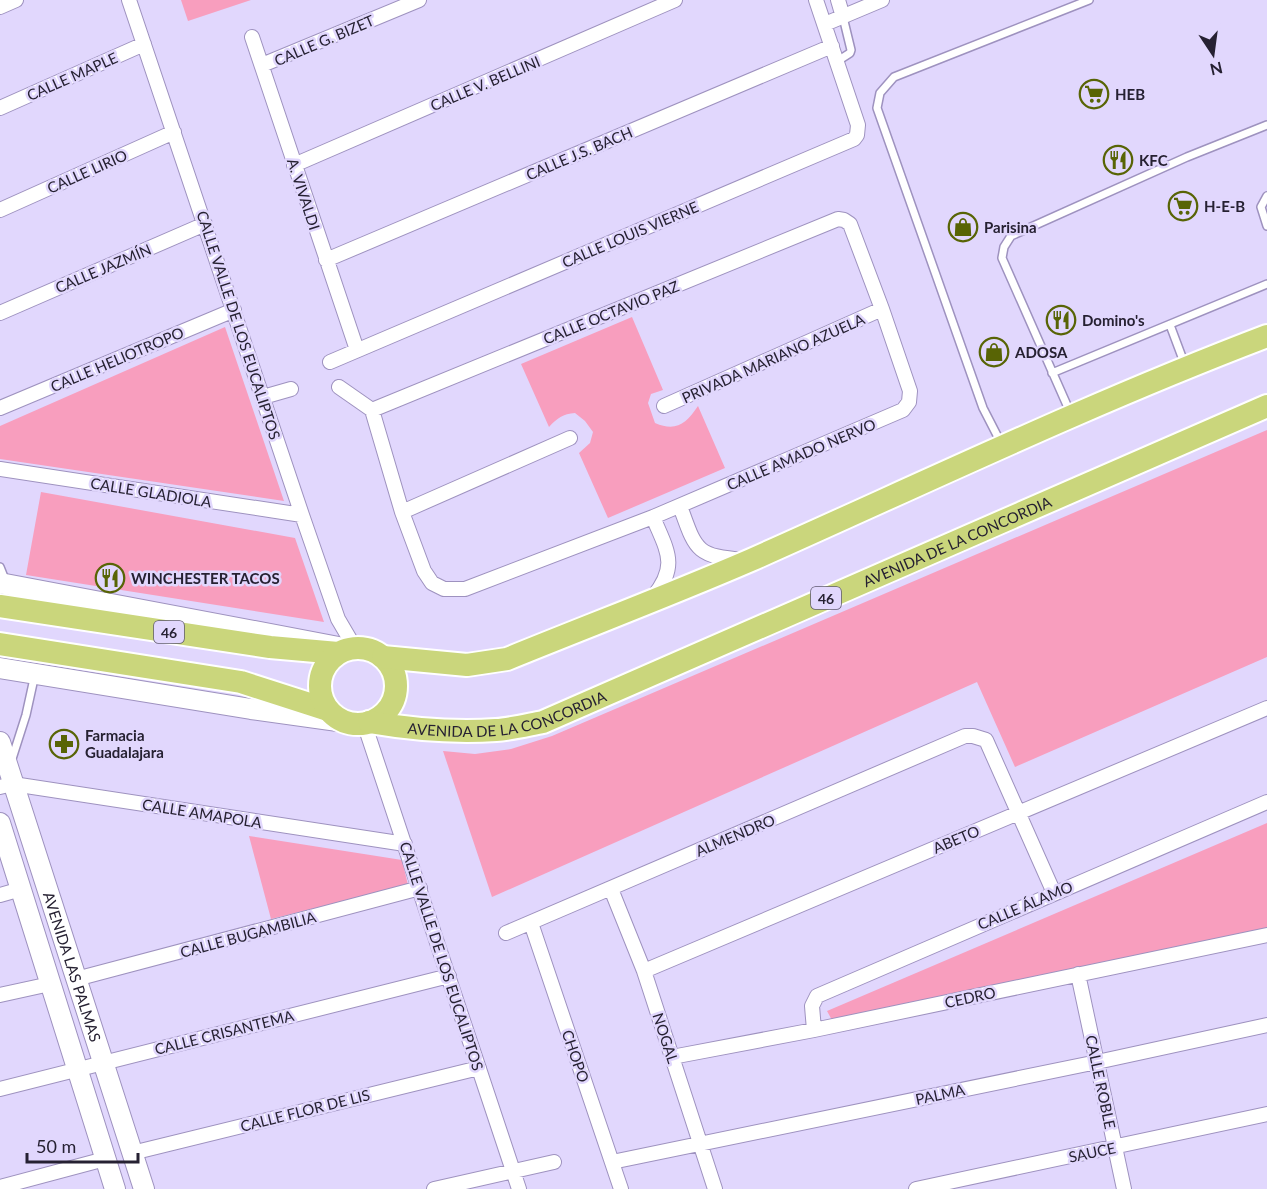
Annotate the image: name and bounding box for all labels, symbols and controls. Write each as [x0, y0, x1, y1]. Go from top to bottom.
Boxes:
street label: CALLE G. BIZET [271, 11, 377, 69]
north arrow [1183, 24, 1243, 84]
street label: CALLE MAPLE [24, 48, 120, 104]
street label: CALLE V. BELLINI [427, 52, 543, 114]
text: N [1208, 58, 1225, 80]
supermarket icon: HEB [1078, 78, 1110, 110]
place label: HEB [1115, 85, 1145, 103]
street label: CALLE J.S. BACH [523, 122, 635, 184]
restaurant icon: KFC [1102, 144, 1134, 176]
street label: CALLE LIRIO [44, 145, 130, 197]
place label: KFC [1139, 151, 1168, 169]
street label: A. VIVALDI [284, 156, 324, 232]
supermarket icon: H-E-B [1167, 190, 1199, 222]
street label: CALLE LOUIS VIERNE [559, 197, 701, 271]
place label: H-E-B [1204, 197, 1245, 215]
street label: CALLE VALLE DE LOS EUCALIPTOS [193, 208, 285, 442]
shop icon: Parisina [947, 211, 979, 243]
place label: Parisina [984, 218, 1037, 236]
street label: CALLE JAZMÍN [52, 240, 154, 296]
street label: CALLE OCTAVIO PAZ [540, 277, 682, 347]
restaurant icon: Domino's [1045, 304, 1077, 336]
street label: PRIVADA MARIANO AZUELA [679, 309, 868, 407]
place label: Domino's [1082, 311, 1145, 329]
street label: CALLE HELIOTROPO [48, 323, 186, 395]
shop icon: ADOSA [978, 336, 1010, 368]
place label: ADOSA [1014, 343, 1068, 361]
street label: CALLE AMADO NERVO [724, 414, 878, 494]
street label: CALLE GLADIOLA [89, 474, 214, 511]
street label: AVENIDA DE LA CONCORDIA [860, 492, 1055, 590]
restaurant icon: WINCHESTER TACOS [94, 562, 126, 594]
place label: WINCHESTER TACOS [131, 569, 280, 587]
road number: 46 [811, 587, 841, 609]
road number: 46 [154, 621, 184, 643]
street label: AVENIDA DE LA CONCORDIA [407, 686, 609, 740]
place label: Farmacia Guadalajara [85, 726, 164, 761]
pharmacy icon: Farmacia Guadalajara [48, 728, 80, 760]
street label: CALLE AMAPOLA [141, 795, 264, 831]
street label: ALMENDRO [693, 810, 777, 860]
street label: ABETO [930, 821, 982, 857]
street label: CALLE VALLE DE LOS EUCALIPTOS [396, 839, 488, 1073]
street label: CALLE ÁLAMO [975, 877, 1075, 933]
street label: AVENIDA LAS PALMAS [40, 889, 105, 1044]
street label: CALLE BUGAMBILIA [178, 907, 319, 961]
street label: CEDRO [943, 983, 997, 1011]
street label: CALLE CRISANTEMA [153, 1006, 296, 1058]
street label: NOGAL [649, 1010, 683, 1066]
street label: CHOPO [559, 1027, 593, 1085]
street label: CALLE ROBLE [1082, 1033, 1120, 1131]
street label: PALMA [914, 1080, 967, 1108]
street label: CALLE FLOR DE LIS [238, 1085, 372, 1135]
scale bar [27, 1126, 138, 1164]
text: 50 m [36, 1135, 76, 1157]
street label: SAUCE [1067, 1138, 1117, 1166]

